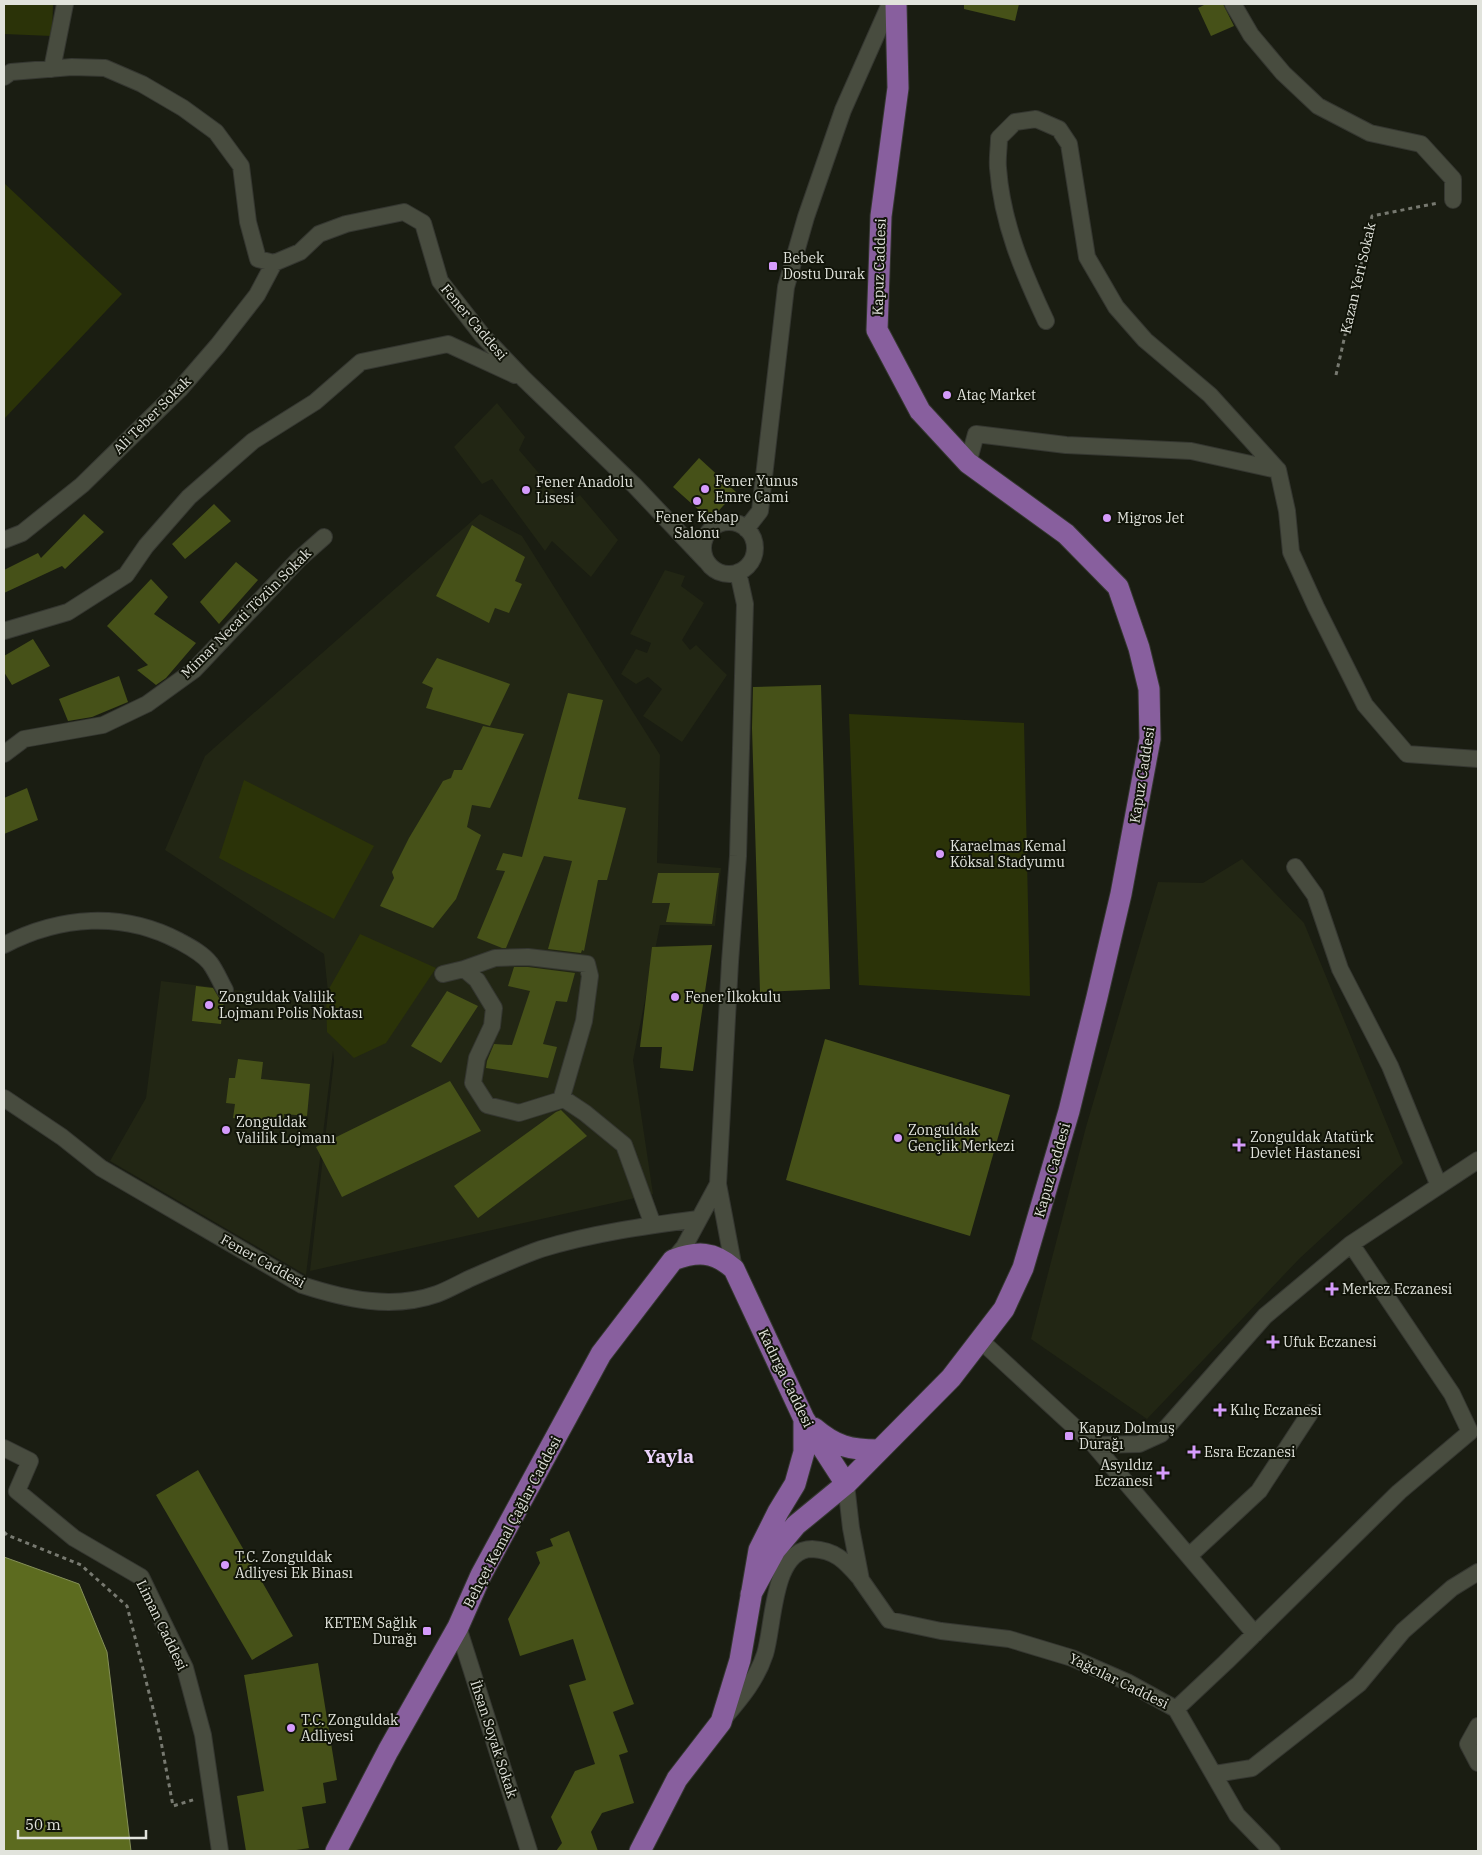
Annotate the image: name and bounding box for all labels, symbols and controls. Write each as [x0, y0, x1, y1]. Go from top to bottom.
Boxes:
street label: Kapuz Caddesi [868, 218, 890, 316]
street label: Kazan Yeri Sokak [1336, 220, 1380, 335]
place label: Bebek Dostu Durak [783, 249, 866, 283]
marker: Bebek Dostu Durak [767, 260, 779, 272]
street label: Fener Caddesi [437, 280, 511, 364]
street label: Ali Teber Sokak [109, 372, 195, 458]
place label: Ataç Market [957, 386, 1036, 404]
marker: Ataç Market [941, 389, 953, 401]
place label: Fener Yunus Emre Cami [715, 472, 798, 506]
place label: Fener Anadolu Lisesi [536, 473, 633, 507]
marker: Fener Yunus Emre Cami [699, 483, 711, 495]
marker: Fener Anadolu Lisesi [520, 484, 532, 496]
marker: Fener Kebap Salonu [691, 495, 703, 507]
place label: Fener Kebap Salonu [655, 508, 739, 542]
place label: Migros Jet [1117, 509, 1184, 527]
marker: Migros Jet [1101, 512, 1113, 524]
street label: Mimar Necati Tözün Sokak [177, 543, 316, 682]
street label: Kapuz Caddesi [1125, 726, 1159, 824]
place label: Karaelmas Kemal Köksal Stadyumu [950, 837, 1066, 871]
marker: Karaelmas Kemal Köksal Stadyumu [934, 848, 946, 860]
place label: Zonguldak Valilik Lojmanı Polis Noktası [219, 988, 363, 1022]
place label: Fener İlkokulu [685, 988, 781, 1006]
marker: Fener İlkokulu [669, 991, 681, 1003]
marker: Zonguldak Valilik Lojmanı Polis Noktası [203, 999, 215, 1011]
place label: Zonguldak Valilik Lojmanı [236, 1113, 335, 1147]
place label: Zonguldak Gençlik Merkezi [908, 1121, 1015, 1155]
street label: Kapuz Caddesi [1030, 1121, 1074, 1219]
marker: Zonguldak Valilik Lojmanı [220, 1124, 232, 1136]
place label: Zonguldak Atatürk Devlet Hastanesi [1250, 1128, 1374, 1162]
marker: Zonguldak Gençlik Merkezi [892, 1132, 904, 1144]
marker: Zonguldak Atatürk Devlet Hastanesi [1232, 1138, 1246, 1152]
street label: Fener Caddesi [218, 1230, 308, 1292]
place label: Merkez Eczanesi [1342, 1280, 1452, 1298]
marker: Merkez Eczanesi [1326, 1283, 1338, 1295]
street label: Kadırga Caddesi [754, 1326, 818, 1430]
place label: Ufuk Eczanesi [1283, 1333, 1377, 1351]
marker: Ufuk Eczanesi [1267, 1336, 1279, 1348]
place label: Kılıç Eczanesi [1230, 1401, 1322, 1419]
marker: Kılıç Eczanesi [1214, 1404, 1226, 1416]
place label: Kapuz Dolmuş Durağı [1079, 1419, 1175, 1453]
marker: Kapuz Dolmuş Durağı [1063, 1430, 1075, 1442]
street label: Behçet Kemal Çağlar Caddesi [459, 1433, 565, 1611]
place label: Esra Eczanesi [1204, 1443, 1295, 1461]
district label: Yayla [644, 1444, 694, 1468]
marker: Esra Eczanesi [1188, 1446, 1200, 1458]
place label: Asyıldız Eczanesi [1094, 1456, 1153, 1490]
marker: Asyıldız Eczanesi [1157, 1467, 1169, 1479]
place label: T.C. Zonguldak Adliyesi Ek Binası [235, 1548, 353, 1582]
marker: T.C. Zonguldak Adliyesi Ek Binası [219, 1559, 231, 1571]
street label: Liman Caddesi [132, 1577, 192, 1673]
place label: KETEM Sağlık Durağı [324, 1614, 418, 1648]
marker: KETEM Sağlık Durağı [421, 1625, 433, 1637]
street label: Yağcılar Caddesi [1066, 1649, 1172, 1713]
street label: İhsan Soyak Sokak [466, 1678, 522, 1801]
place label: T.C. Zonguldak Adliyesi [301, 1711, 399, 1745]
marker: T.C. Zonguldak Adliyesi [285, 1722, 297, 1734]
scale bar [18, 1808, 145, 1840]
text: 50 m [25, 1815, 61, 1834]

